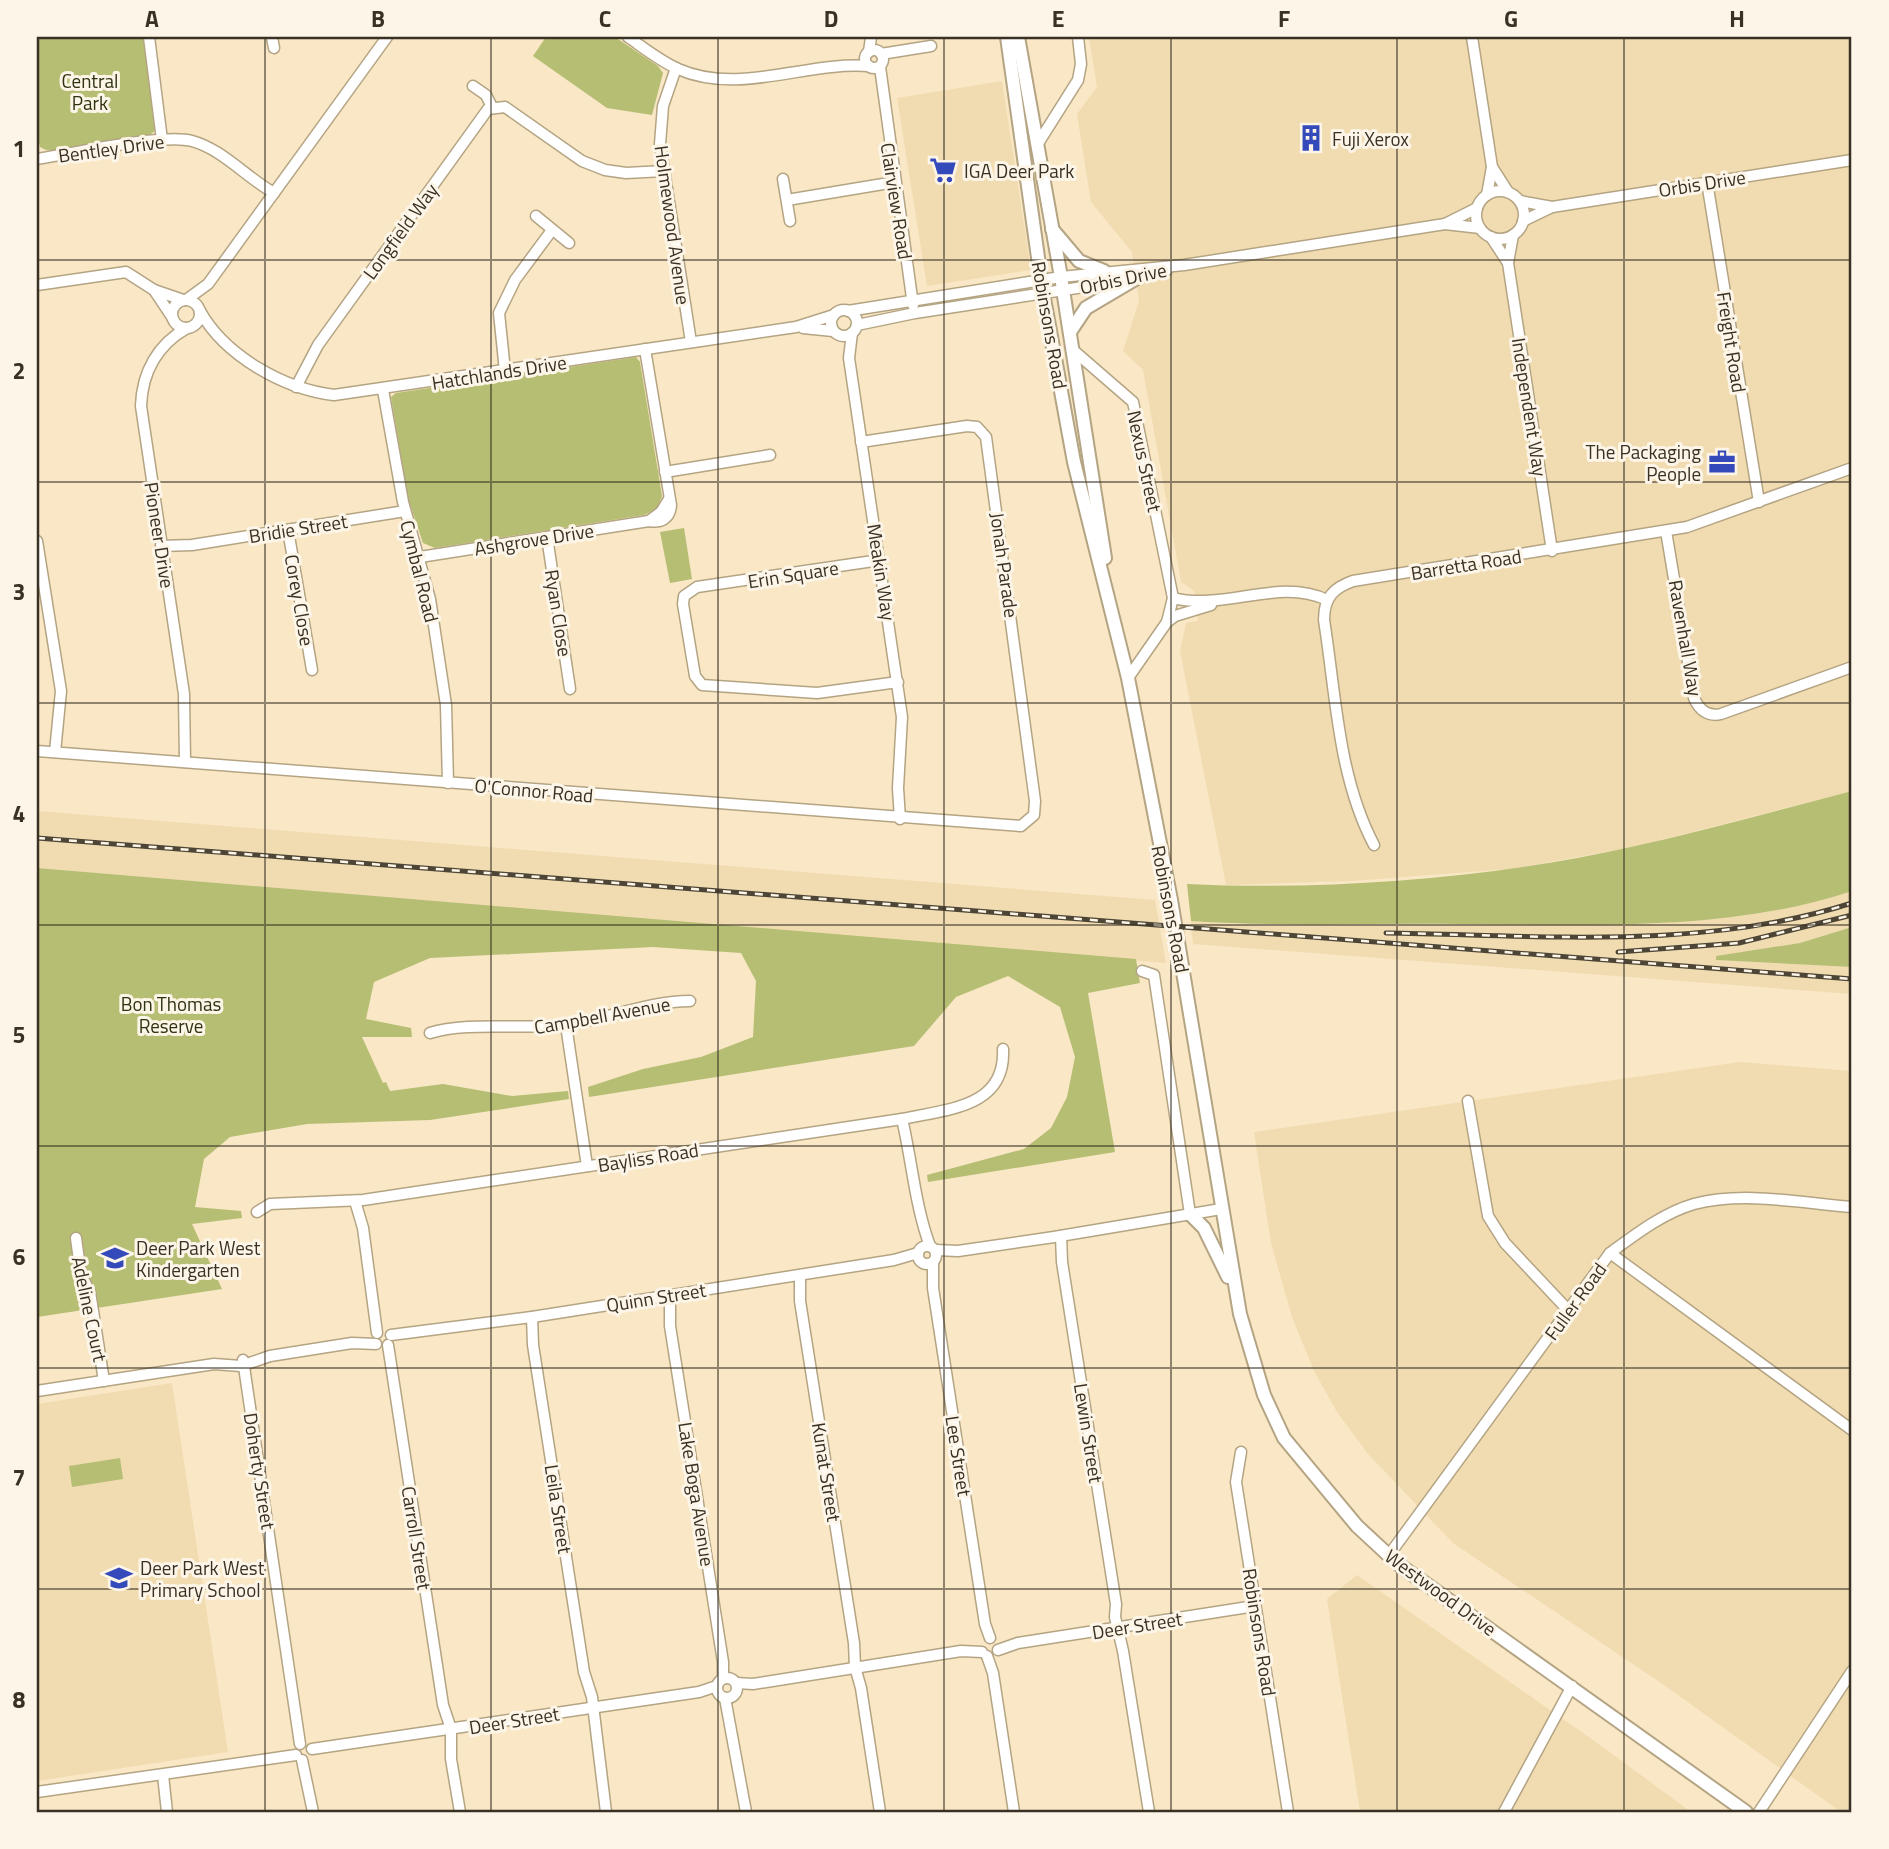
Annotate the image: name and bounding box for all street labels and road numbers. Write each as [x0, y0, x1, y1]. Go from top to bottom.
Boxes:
street label: Bentley Drive [56, 126, 166, 170]
street label: Clairview Road [873, 141, 921, 261]
street label: Holmewood Avenue [647, 143, 699, 307]
street label: Orbis Drive [1656, 162, 1748, 204]
street label: Longfield Way [355, 177, 445, 285]
street label: Orbis Drive [1077, 255, 1169, 301]
street label: Robinsons Road [1025, 259, 1075, 391]
street label: Freight Road [1710, 290, 1754, 394]
street label: Independent Way [1505, 336, 1555, 478]
street label: Hatchlands Drive [429, 347, 569, 397]
street label: Nexus Street [1120, 408, 1170, 515]
street label: Pioneer Drive [137, 480, 183, 590]
street label: Bridie Street [247, 506, 350, 550]
street label: Jonah Parade [983, 511, 1027, 619]
street label: Ashgrove Drive [472, 515, 596, 563]
street label: Cymbal Road [393, 517, 447, 625]
street label: Meakin Way [860, 521, 904, 623]
street label: Barretta Road [1408, 541, 1524, 587]
street label: Corey Close [278, 552, 322, 648]
street label: Erin Square [746, 553, 840, 595]
street label: Ryan Close [538, 567, 580, 659]
street label: Ravenhall Way [1661, 578, 1711, 698]
street label: O'Connor Road [473, 770, 595, 810]
street label: Robinsons Road [1144, 843, 1198, 975]
street label: Campbell Avenue [532, 989, 672, 1041]
street label: Bayliss Road [595, 1135, 701, 1179]
street label: Adeline Court [65, 1254, 115, 1365]
street label: Fuller Road [1537, 1256, 1613, 1346]
street label: Quinn Street [604, 1275, 708, 1319]
street label: Lewin Street [1067, 1381, 1111, 1485]
street label: Doherty Street [236, 1411, 284, 1532]
street label: Lee Street [938, 1414, 980, 1499]
street label: Lake Boga Avenue [671, 1420, 723, 1568]
street label: Kunat Street [805, 1420, 849, 1524]
street label: Leila Street [538, 1462, 580, 1556]
street label: Carroll Street [394, 1484, 440, 1592]
street label: Westwood Drive [1379, 1542, 1503, 1642]
street label: Robinsons Road [1236, 1566, 1284, 1698]
street label: Deer Street [1090, 1603, 1185, 1646]
street label: Deer Street [467, 1698, 562, 1741]

